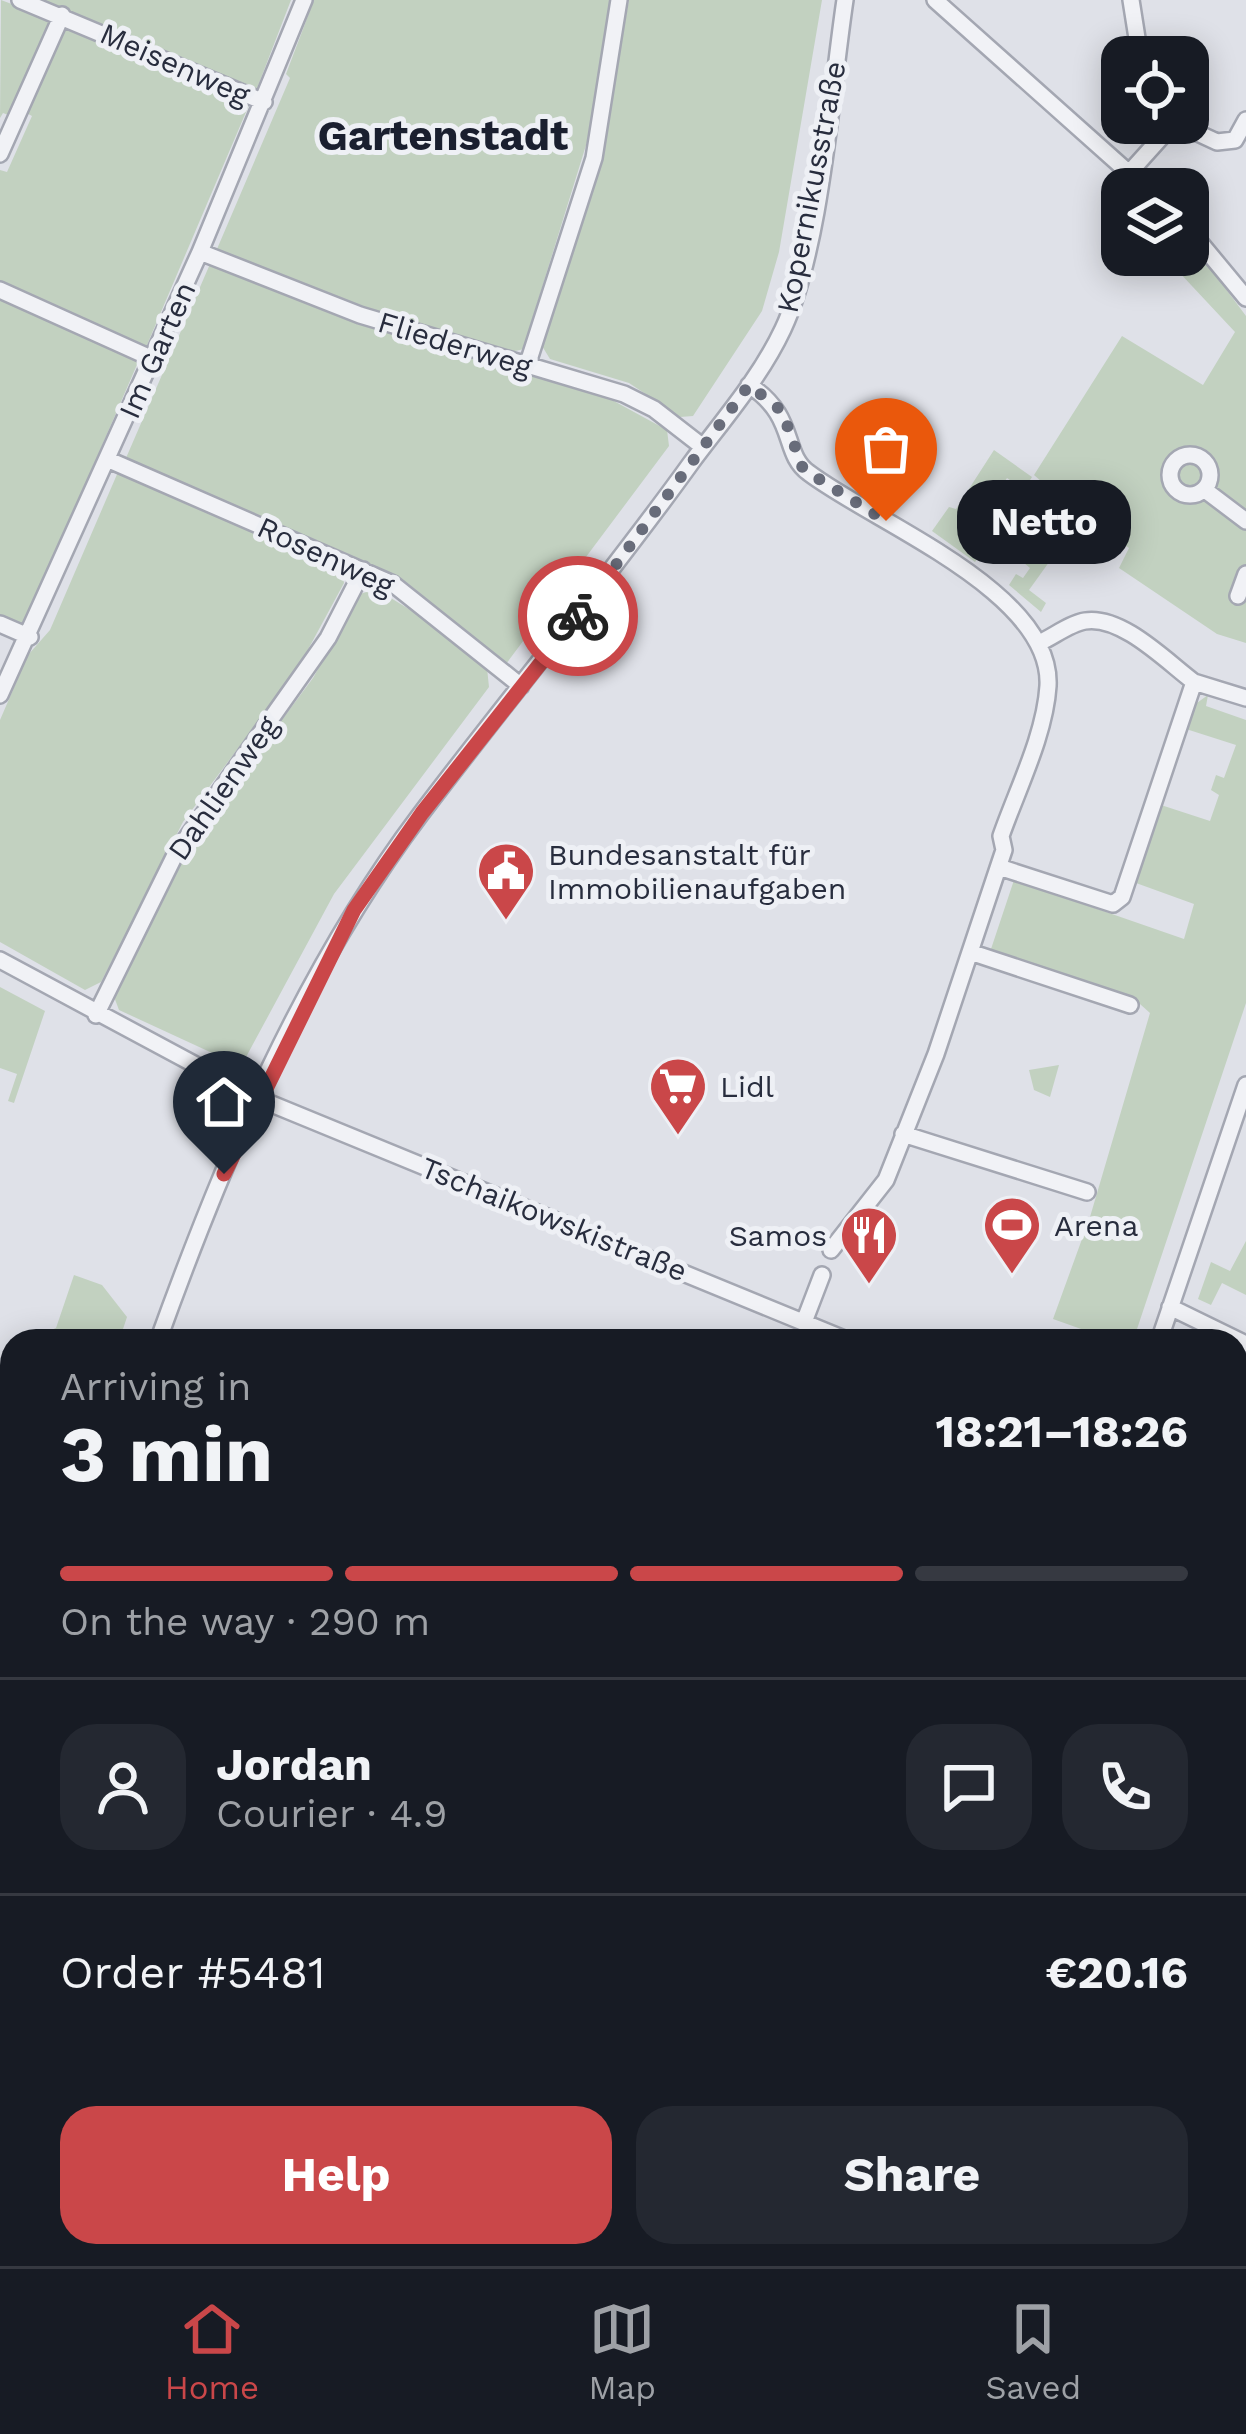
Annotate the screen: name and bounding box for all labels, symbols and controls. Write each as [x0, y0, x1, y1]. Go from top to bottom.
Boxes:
street label: Meisenweg [95, 15, 255, 113]
map controls [1101, 36, 1209, 276]
button: locate [1101, 36, 1209, 144]
street label: Kopernikusstraße [769, 58, 853, 316]
district label: Gartenstadt [318, 111, 568, 160]
button: layers [1101, 168, 1209, 276]
street label: Im Garten [111, 276, 203, 424]
street label: Fliederweg [374, 304, 536, 384]
pin [835, 398, 937, 521]
icon: bag [853, 416, 919, 482]
callout: Netto [958, 479, 1132, 563]
text: Netto [990, 499, 1098, 544]
street label: Rosenweg [252, 509, 400, 603]
courier [518, 556, 638, 676]
icon: bike [545, 583, 611, 649]
street label: Dahlienweg [161, 709, 285, 867]
place label: Bundesanstalt für Immobilienaufgaben [548, 837, 846, 906]
public building icon: Bundesanstalt für Immobilienaufgaben [475, 840, 537, 922]
pin [173, 1051, 275, 1174]
supermarket icon: Lidl [647, 1055, 709, 1137]
icon: home [191, 1069, 257, 1135]
place label: Lidl [720, 1069, 774, 1104]
street label: Tschaikowskistraße [416, 1150, 692, 1288]
sports icon: Arena [981, 1194, 1043, 1276]
restaurant icon: Samos [838, 1204, 900, 1286]
place label: Arena [1054, 1208, 1138, 1243]
place label: Samos [729, 1218, 827, 1253]
text: Arriving in [60, 1364, 251, 1409]
text: 18:21–18:26 [936, 1405, 1188, 1458]
text: 3 min [60, 1408, 273, 1500]
text: On the way · 290 m [60, 1599, 430, 1644]
button: person [60, 1724, 186, 1850]
button: chat [906, 1724, 1032, 1850]
button: phone [1062, 1724, 1188, 1850]
text: Jordan [216, 1738, 372, 1791]
text: Courier · 4.9 [216, 1791, 447, 1836]
text: Order #5481 [60, 1946, 326, 1999]
text: €20.16 [1045, 1946, 1188, 1999]
button: Help [60, 2106, 612, 2244]
button: Share [636, 2106, 1188, 2244]
tab: Home [165, 2296, 259, 2407]
tab: Map [589, 2296, 656, 2407]
tab: Saved [985, 2296, 1081, 2407]

